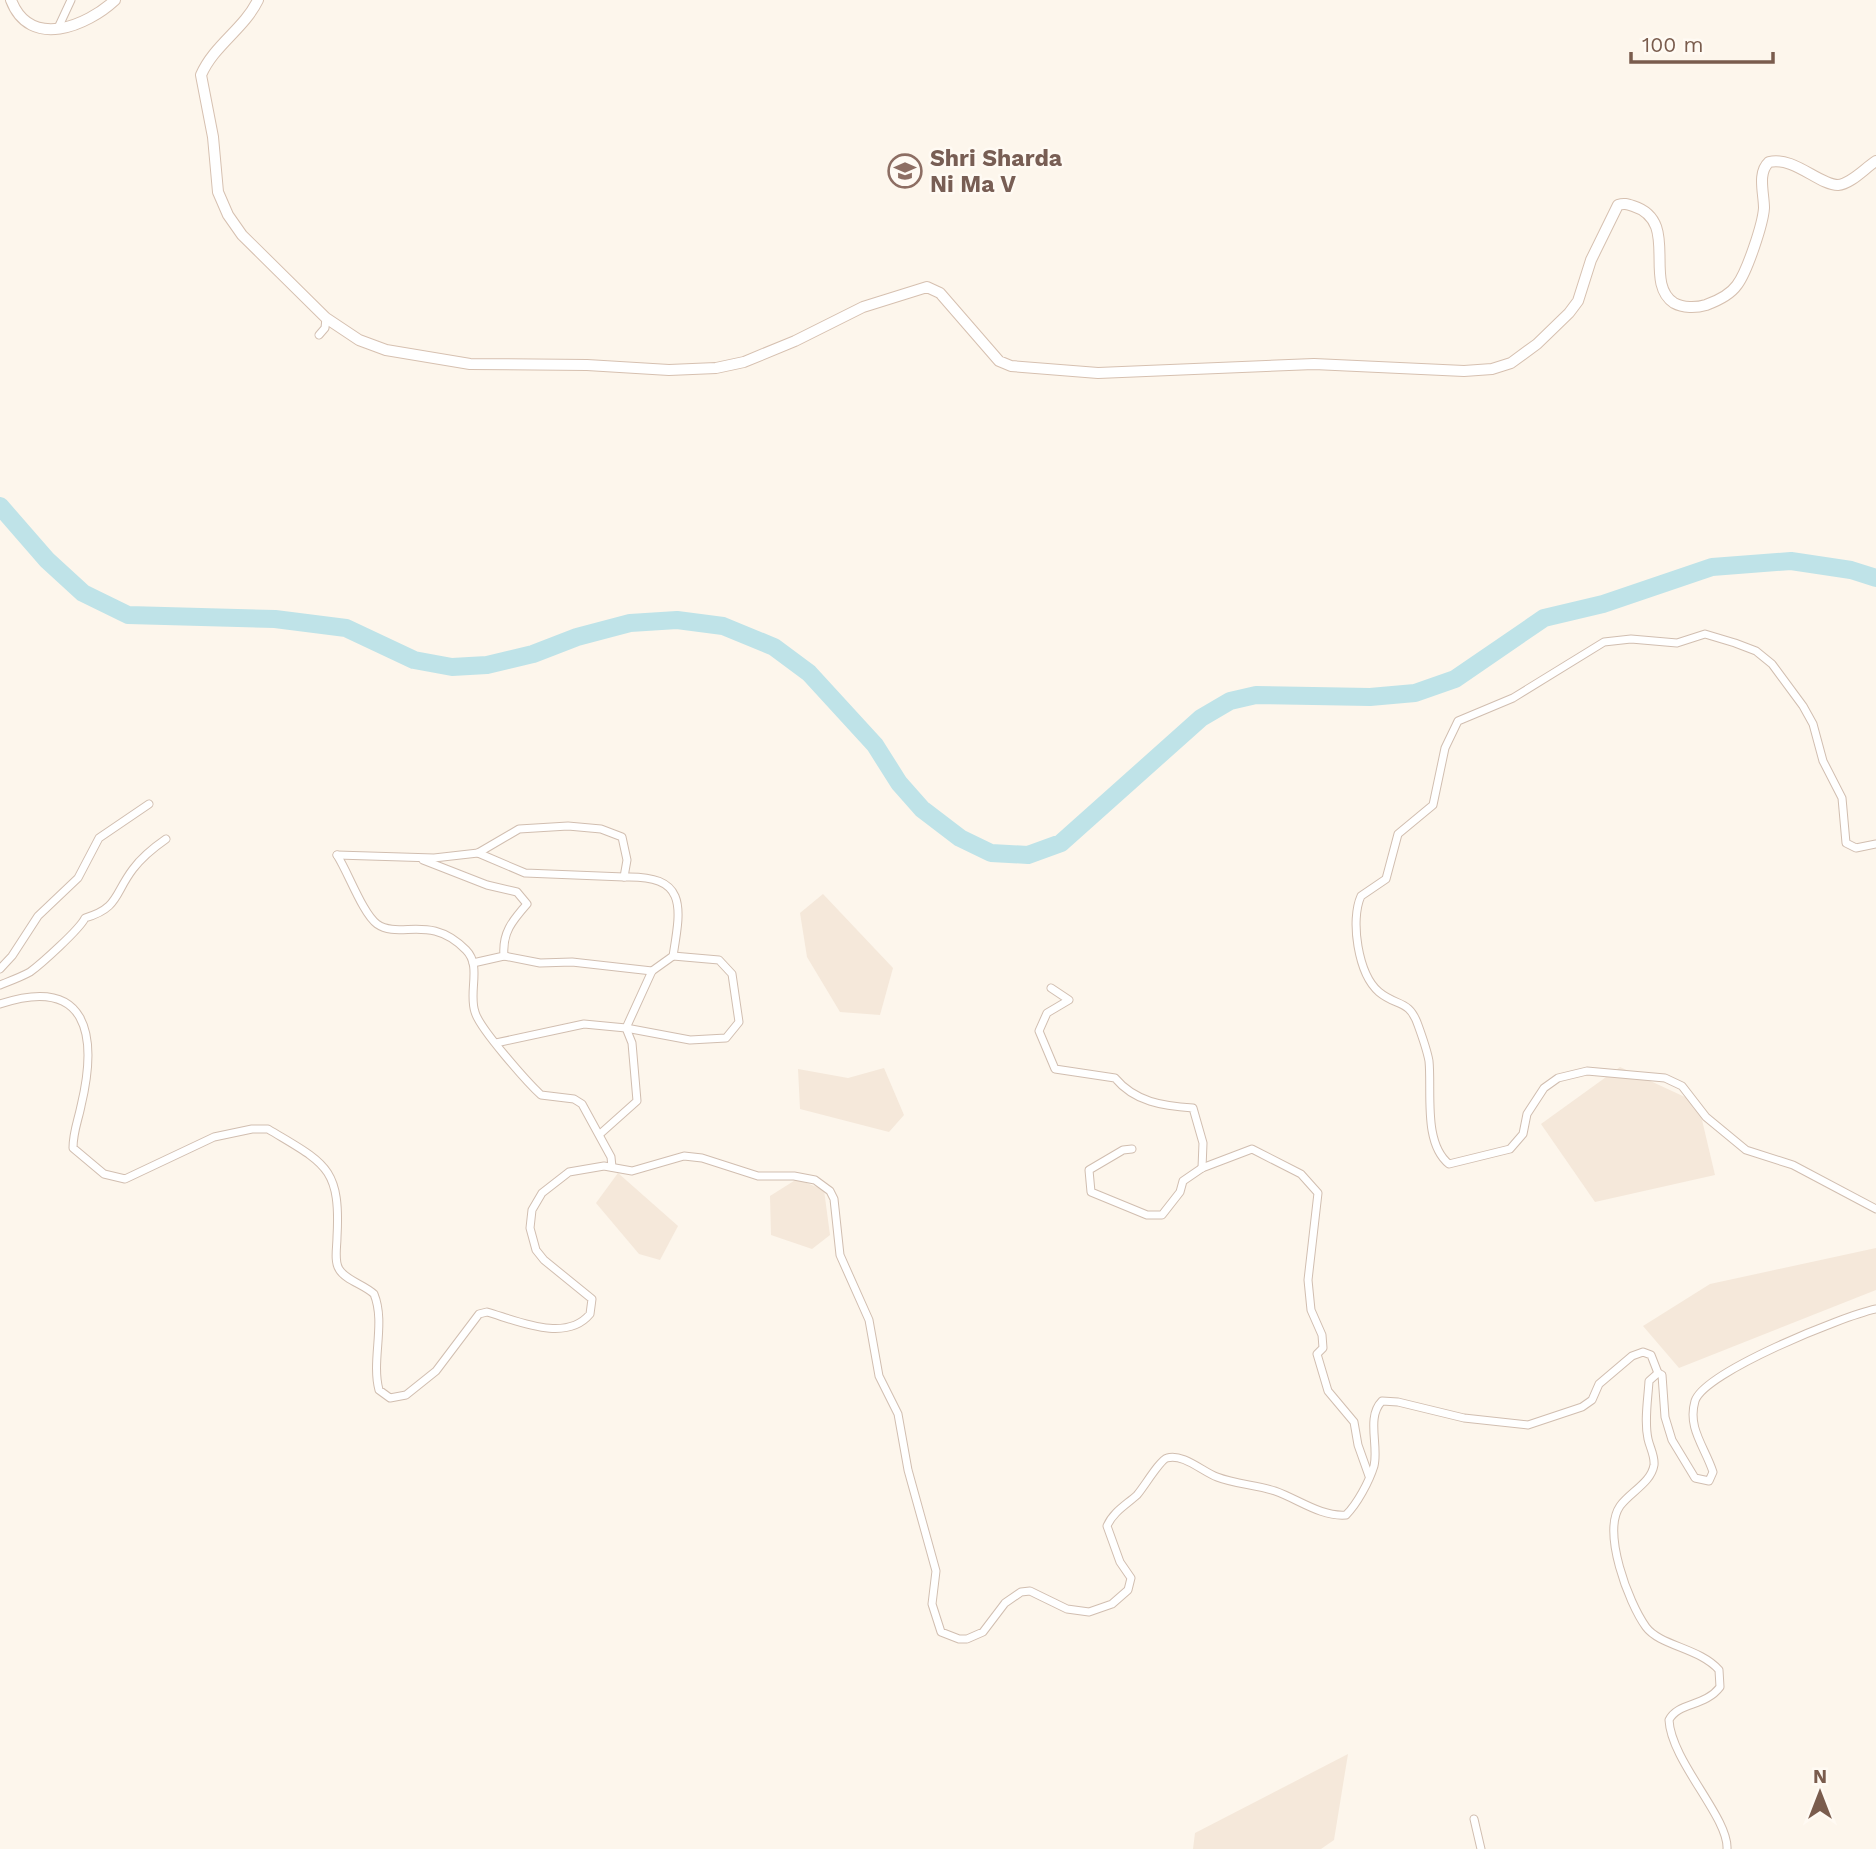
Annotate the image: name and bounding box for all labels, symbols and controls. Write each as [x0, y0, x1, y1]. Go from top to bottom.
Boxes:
scale bar [1631, 21, 1773, 65]
text: 100 m [1642, 32, 1704, 57]
place label: Shri Sharda Ni Ma V [930, 145, 1063, 198]
school or university icon: Shri Sharda Ni Ma V [886, 152, 924, 190]
north arrow [1785, 1758, 1855, 1828]
text: N [1813, 1765, 1827, 1788]

